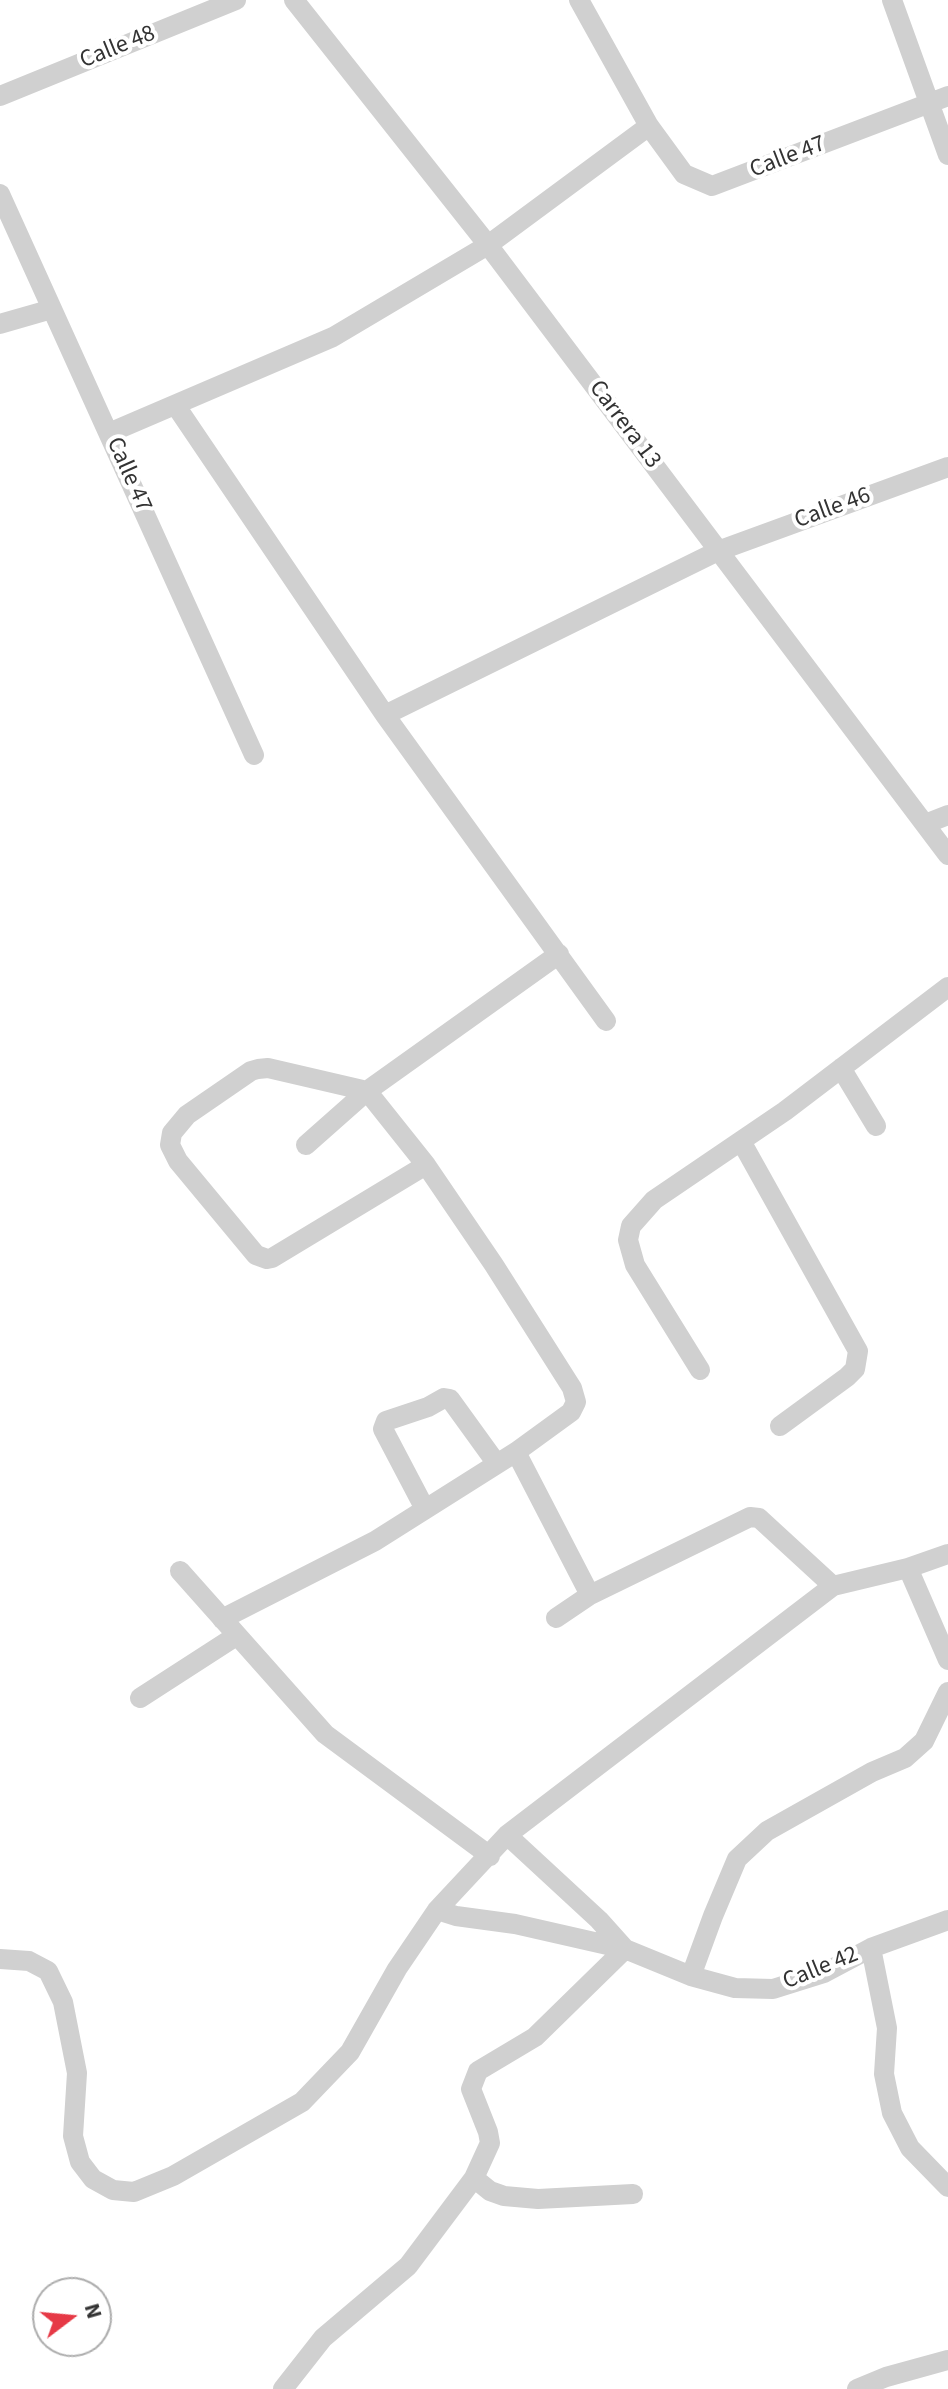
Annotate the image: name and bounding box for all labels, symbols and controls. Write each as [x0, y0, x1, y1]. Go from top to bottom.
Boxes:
street label: Calle 48 [76, 20, 160, 76]
street label: Calle 47 [746, 130, 830, 186]
street label: Carrera 13 [582, 375, 666, 475]
street label: Calle 47 [99, 433, 157, 517]
street label: Calle 46 [791, 482, 875, 536]
street label: Calle 42 [779, 1941, 863, 1997]
north arrow [32, 2277, 112, 2357]
text: N [76, 2299, 111, 2322]

